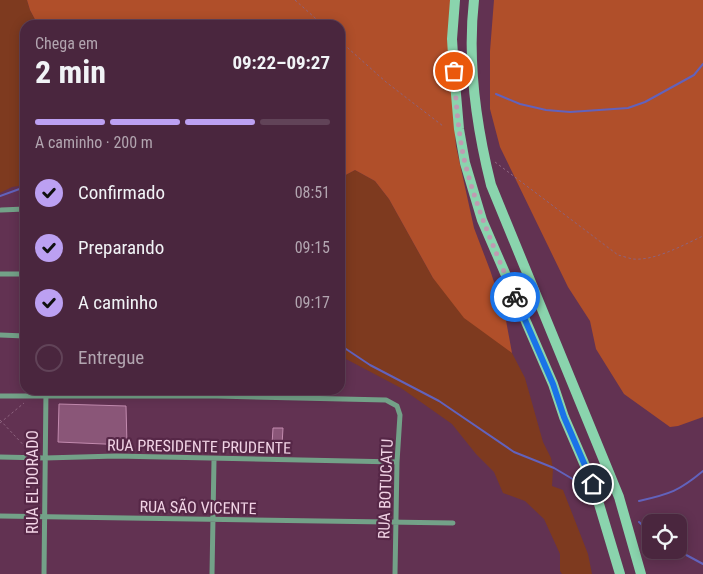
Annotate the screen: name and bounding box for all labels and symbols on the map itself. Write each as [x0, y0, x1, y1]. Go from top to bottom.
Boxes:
pin [433, 50, 475, 92]
courier [490, 272, 540, 322]
street label: RUA EL'DORADO [23, 430, 42, 534]
street label: RUA PRESIDENTE PRUDENTE [107, 435, 291, 458]
street label: RUA BOTUCATU [374, 439, 397, 539]
pin [572, 463, 614, 505]
street label: RUA SÃO VICENTE [139, 496, 257, 518]

